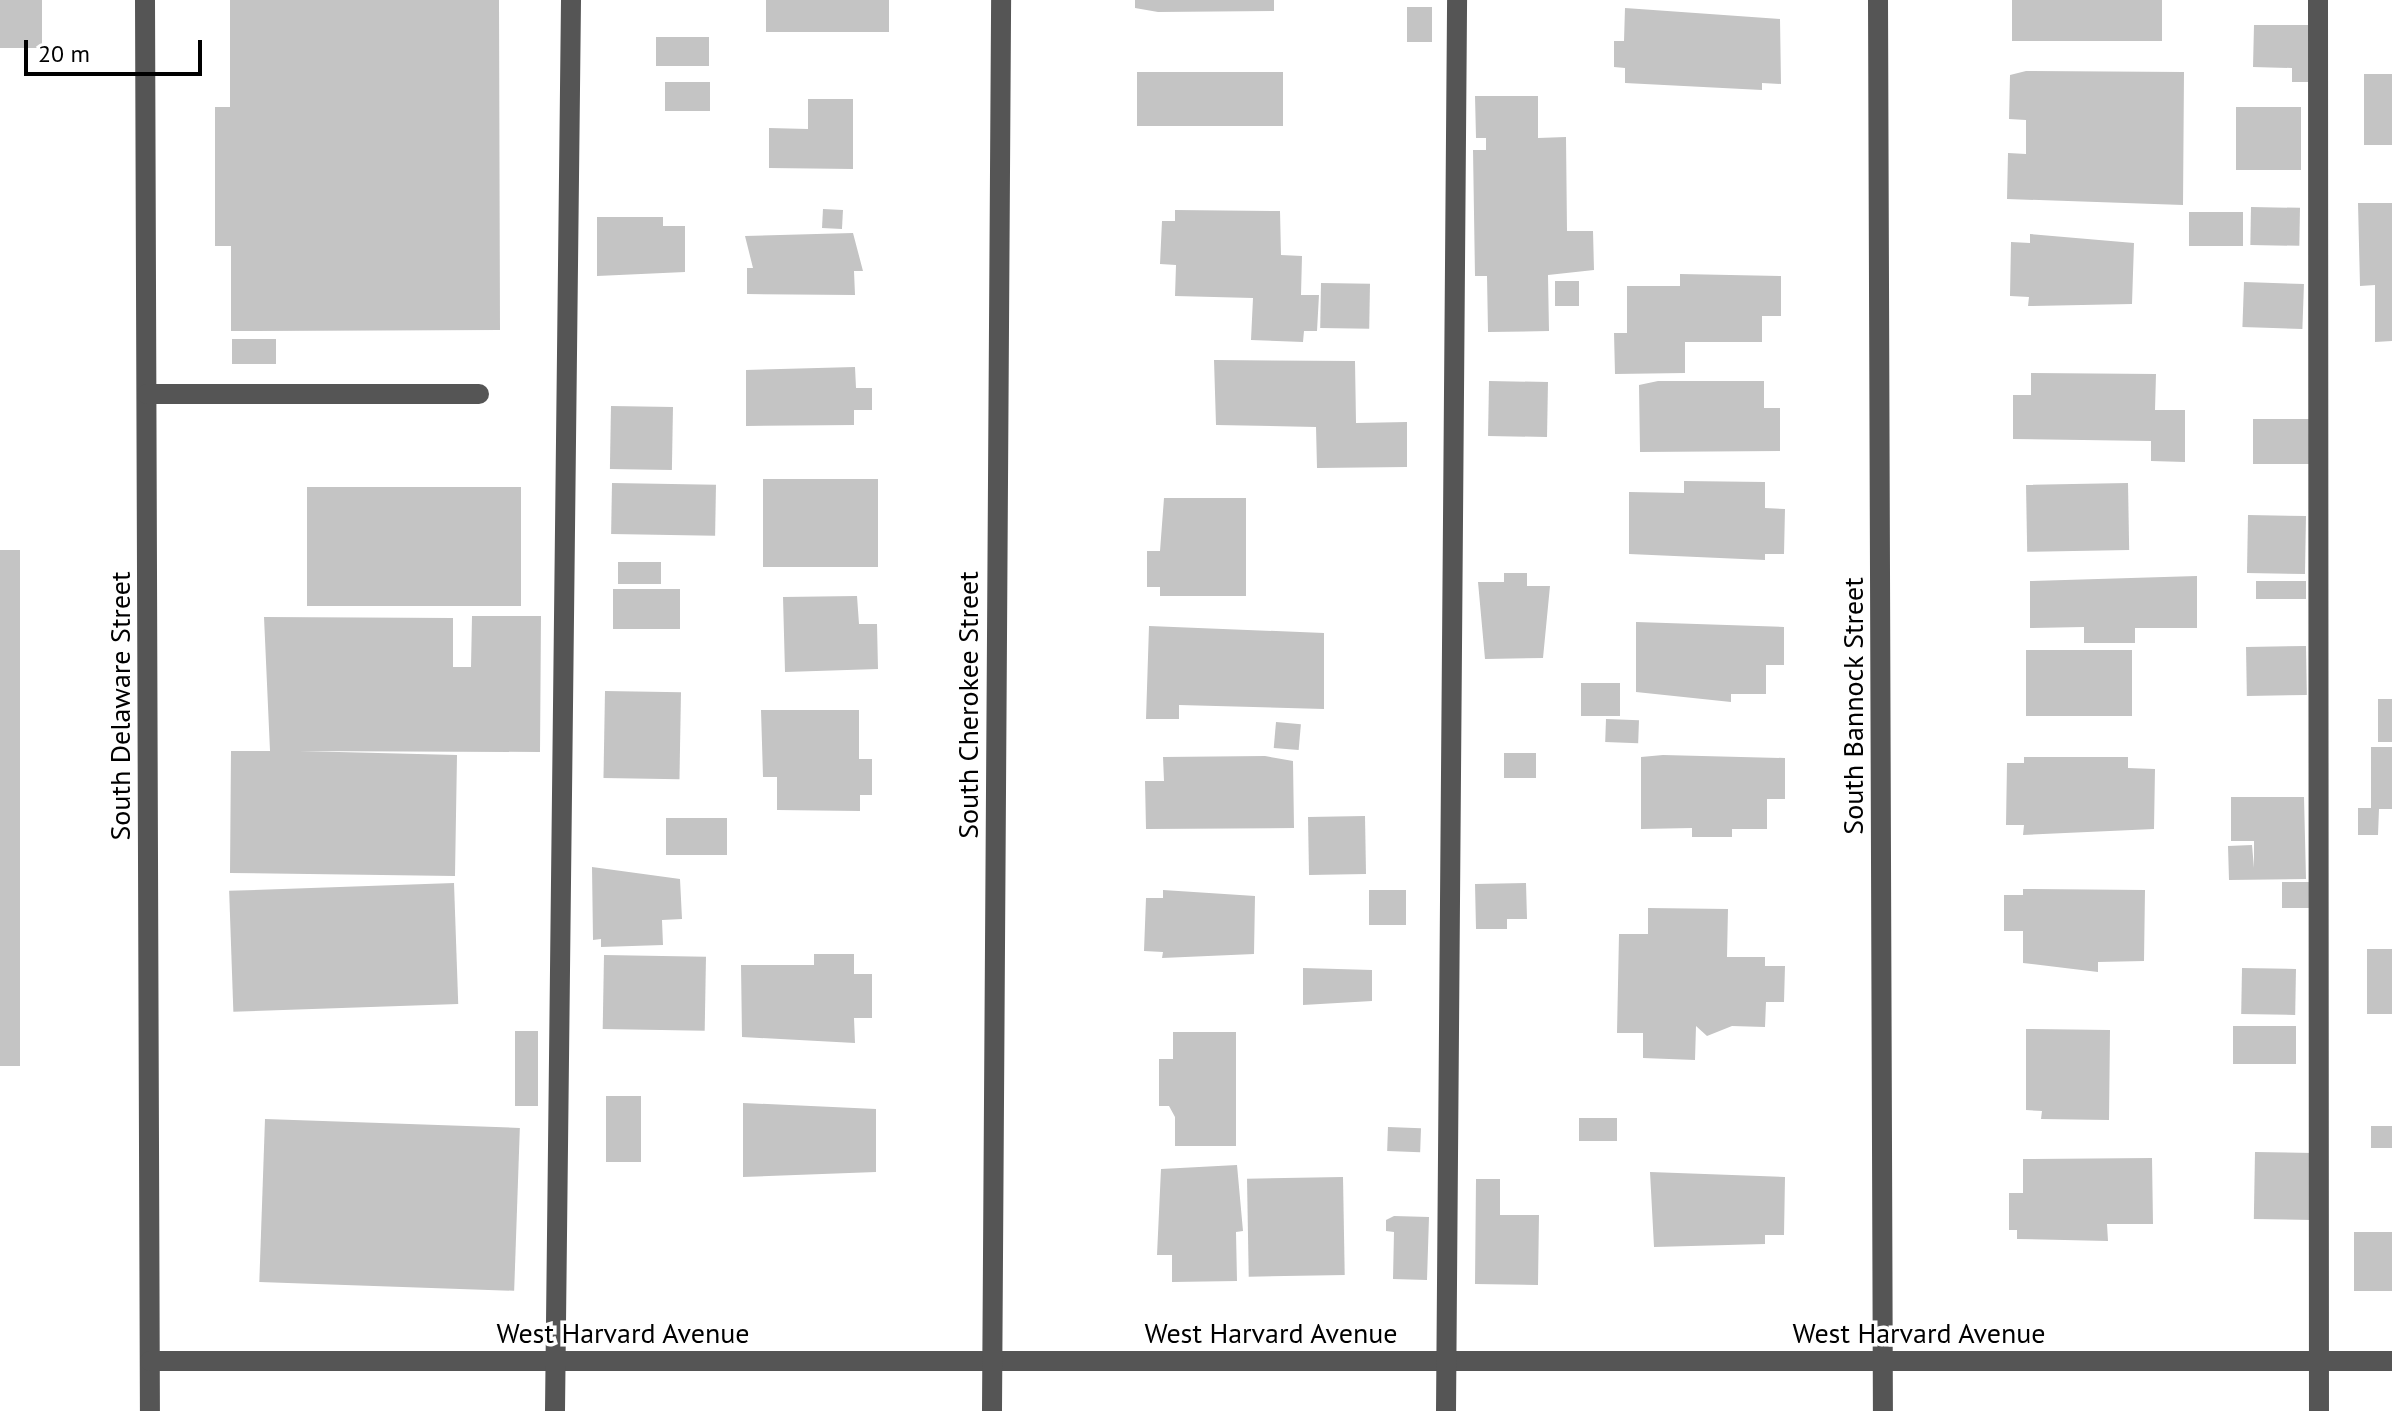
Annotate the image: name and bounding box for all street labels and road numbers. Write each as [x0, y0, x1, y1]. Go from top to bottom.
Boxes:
street label: South Delaware Street [103, 571, 137, 841]
street label: South Cherokee Street [951, 571, 985, 839]
street label: South Bannock Street [1836, 577, 1870, 835]
street label: West Harvard Avenue [496, 1316, 750, 1350]
street label: West Harvard Avenue [1144, 1316, 1398, 1350]
street label: West Harvard Avenue [1792, 1316, 2046, 1350]

